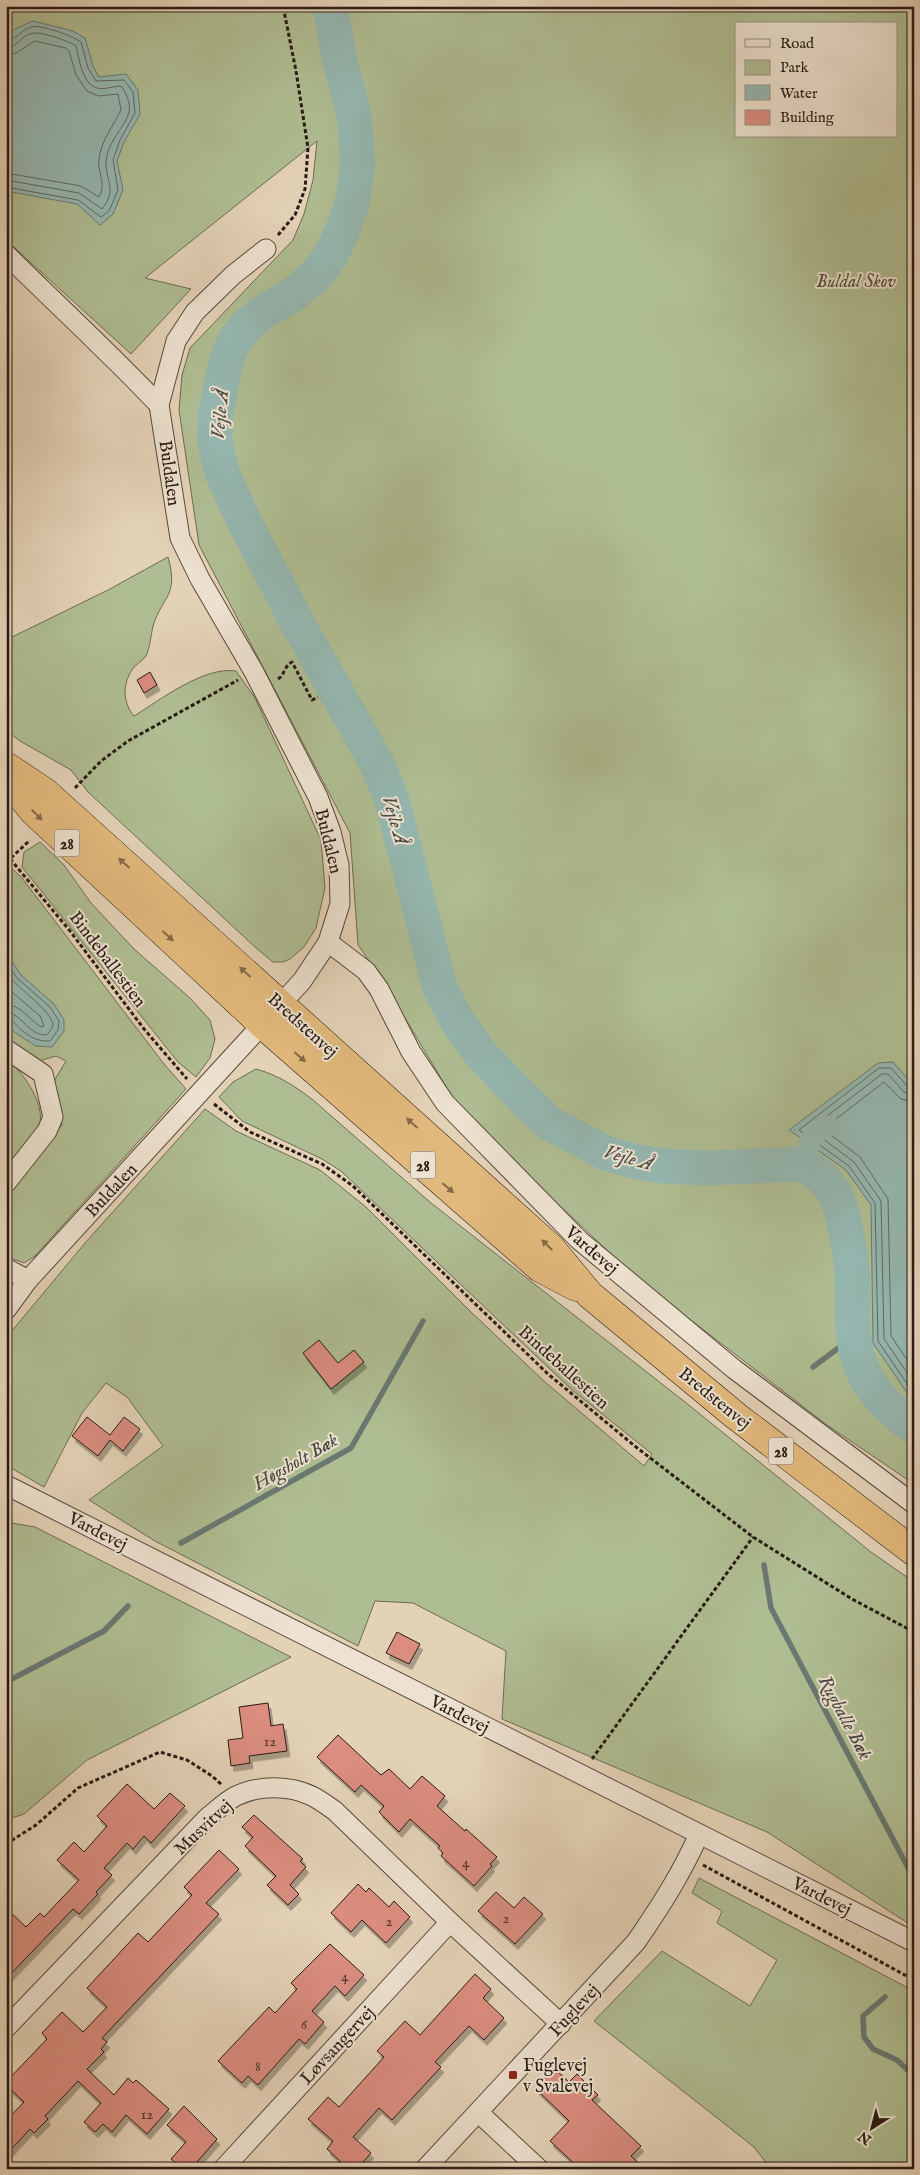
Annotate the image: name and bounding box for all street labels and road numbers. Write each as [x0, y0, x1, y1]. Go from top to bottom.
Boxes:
street label: Buldalen [153, 439, 185, 508]
street label: Buldalen [308, 806, 347, 877]
road number: 28 [54, 830, 80, 856]
street label: Bindeballestien [63, 907, 151, 1013]
street label: Bredstenvej [262, 988, 342, 1064]
road number: 28 [410, 1152, 436, 1178]
street label: Buldalen [81, 1159, 143, 1223]
street label: Vardevej [559, 1221, 622, 1281]
street label: Bindeballestien [513, 1321, 614, 1415]
street label: Bredstenvej [673, 1363, 755, 1435]
road number: 28 [768, 1438, 794, 1464]
street label: Vardevej [63, 1507, 131, 1557]
street label: Vardevej [425, 1690, 493, 1740]
street label: Musvitvej [170, 1795, 238, 1861]
street label: Vardevej [787, 1872, 855, 1922]
street label: Fuglevej [545, 1980, 605, 2042]
street label: Løvsangervej [296, 2002, 380, 2090]

